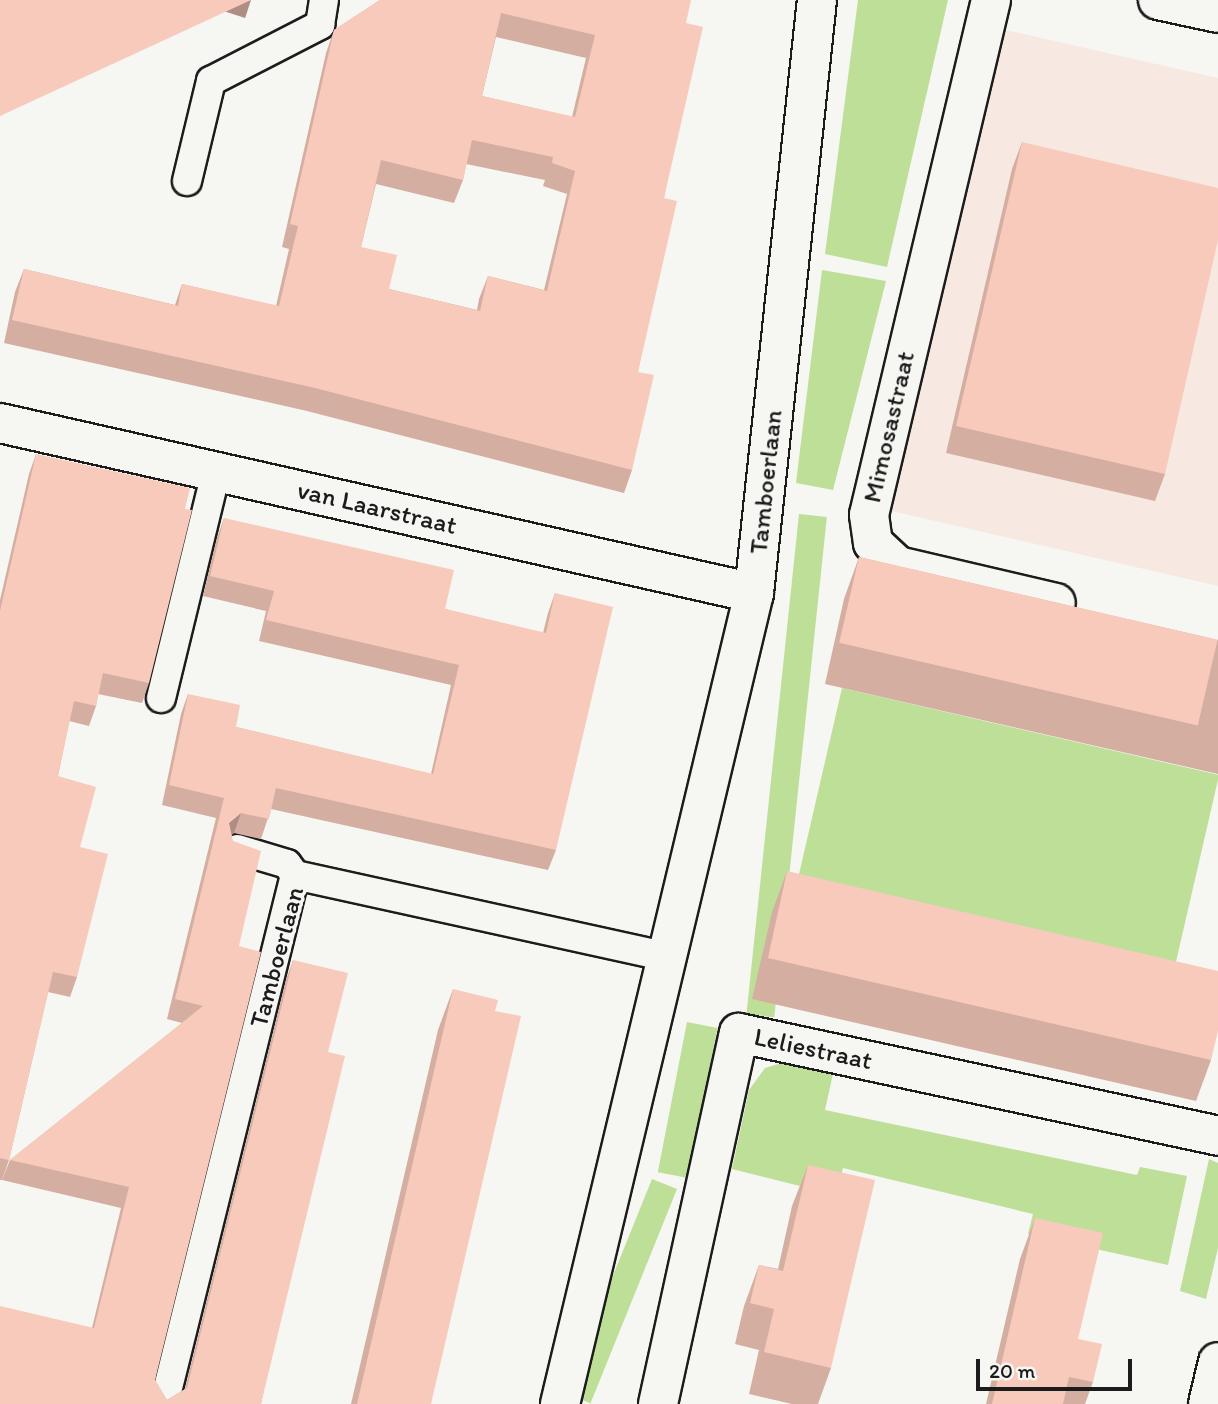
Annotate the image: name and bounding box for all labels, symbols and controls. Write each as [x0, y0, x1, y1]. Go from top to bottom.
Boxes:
street label: Mimosastraat [856, 348, 922, 506]
street label: Tamboerlaan [743, 408, 789, 556]
street label: van Laarstraat [294, 474, 460, 542]
street label: Tamboerlaan [243, 883, 311, 1031]
street label: Leliestraat [751, 1021, 875, 1077]
scale bar [980, 1344, 1136, 1388]
text: 20 m [989, 1358, 1035, 1383]

